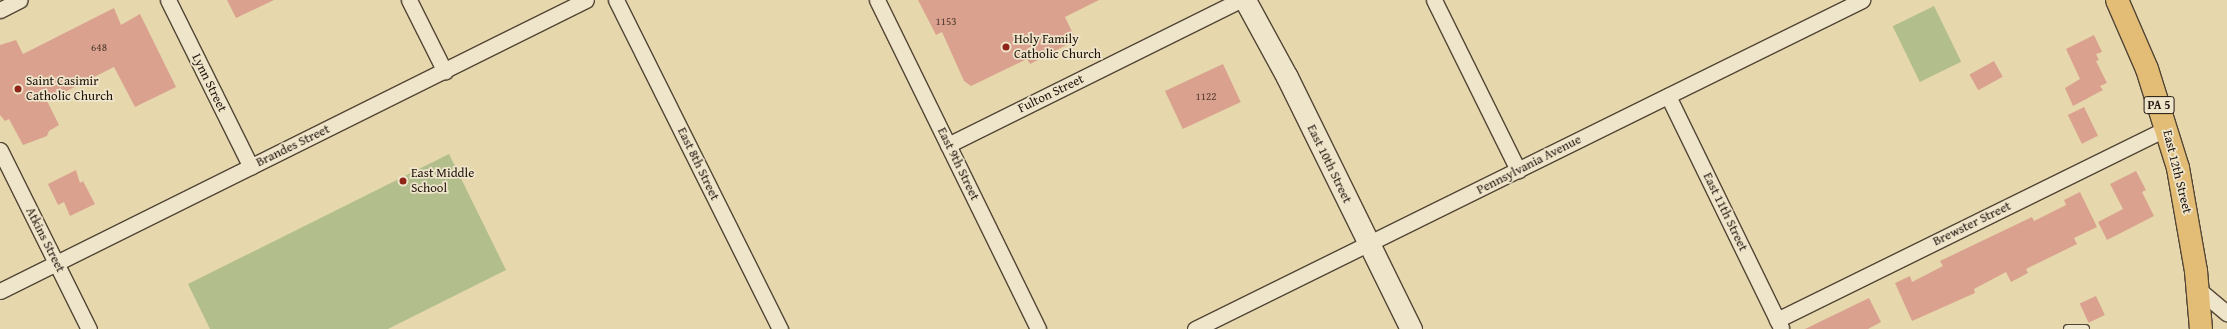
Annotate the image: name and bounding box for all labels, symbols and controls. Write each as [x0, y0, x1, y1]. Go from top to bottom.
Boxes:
house number: 1153 [935, 14, 957, 28]
place label: Holy Family Catholic Church [1014, 32, 1101, 63]
house number: 648 [91, 40, 107, 54]
marker: Holy Family Catholic Church [1001, 42, 1011, 52]
street label: Lynn Street [188, 51, 230, 115]
street label: Fulton Street [1016, 71, 1086, 117]
place label: Saint Casimir Catholic Church [26, 74, 113, 105]
marker: Saint Casimir Catholic Church [13, 84, 23, 94]
house number: 1122 [1195, 89, 1217, 103]
road number: PA 5 [2143, 95, 2175, 115]
street label: Brandes Street [254, 121, 332, 171]
street label: East 10th Street [1303, 122, 1355, 206]
street label: East 8th Street [674, 125, 722, 203]
street label: East 9th Street [934, 125, 982, 203]
street label: East 12th Street [2159, 129, 2195, 215]
street label: Pennsylvania Avenue [1474, 132, 1584, 198]
place label: East Middle School [411, 166, 474, 197]
street label: East 11th Street [1699, 170, 1751, 254]
marker: East Middle School [398, 176, 408, 186]
street label: Brewster Street [1930, 198, 2014, 250]
street label: Atkins Street [22, 205, 68, 275]

